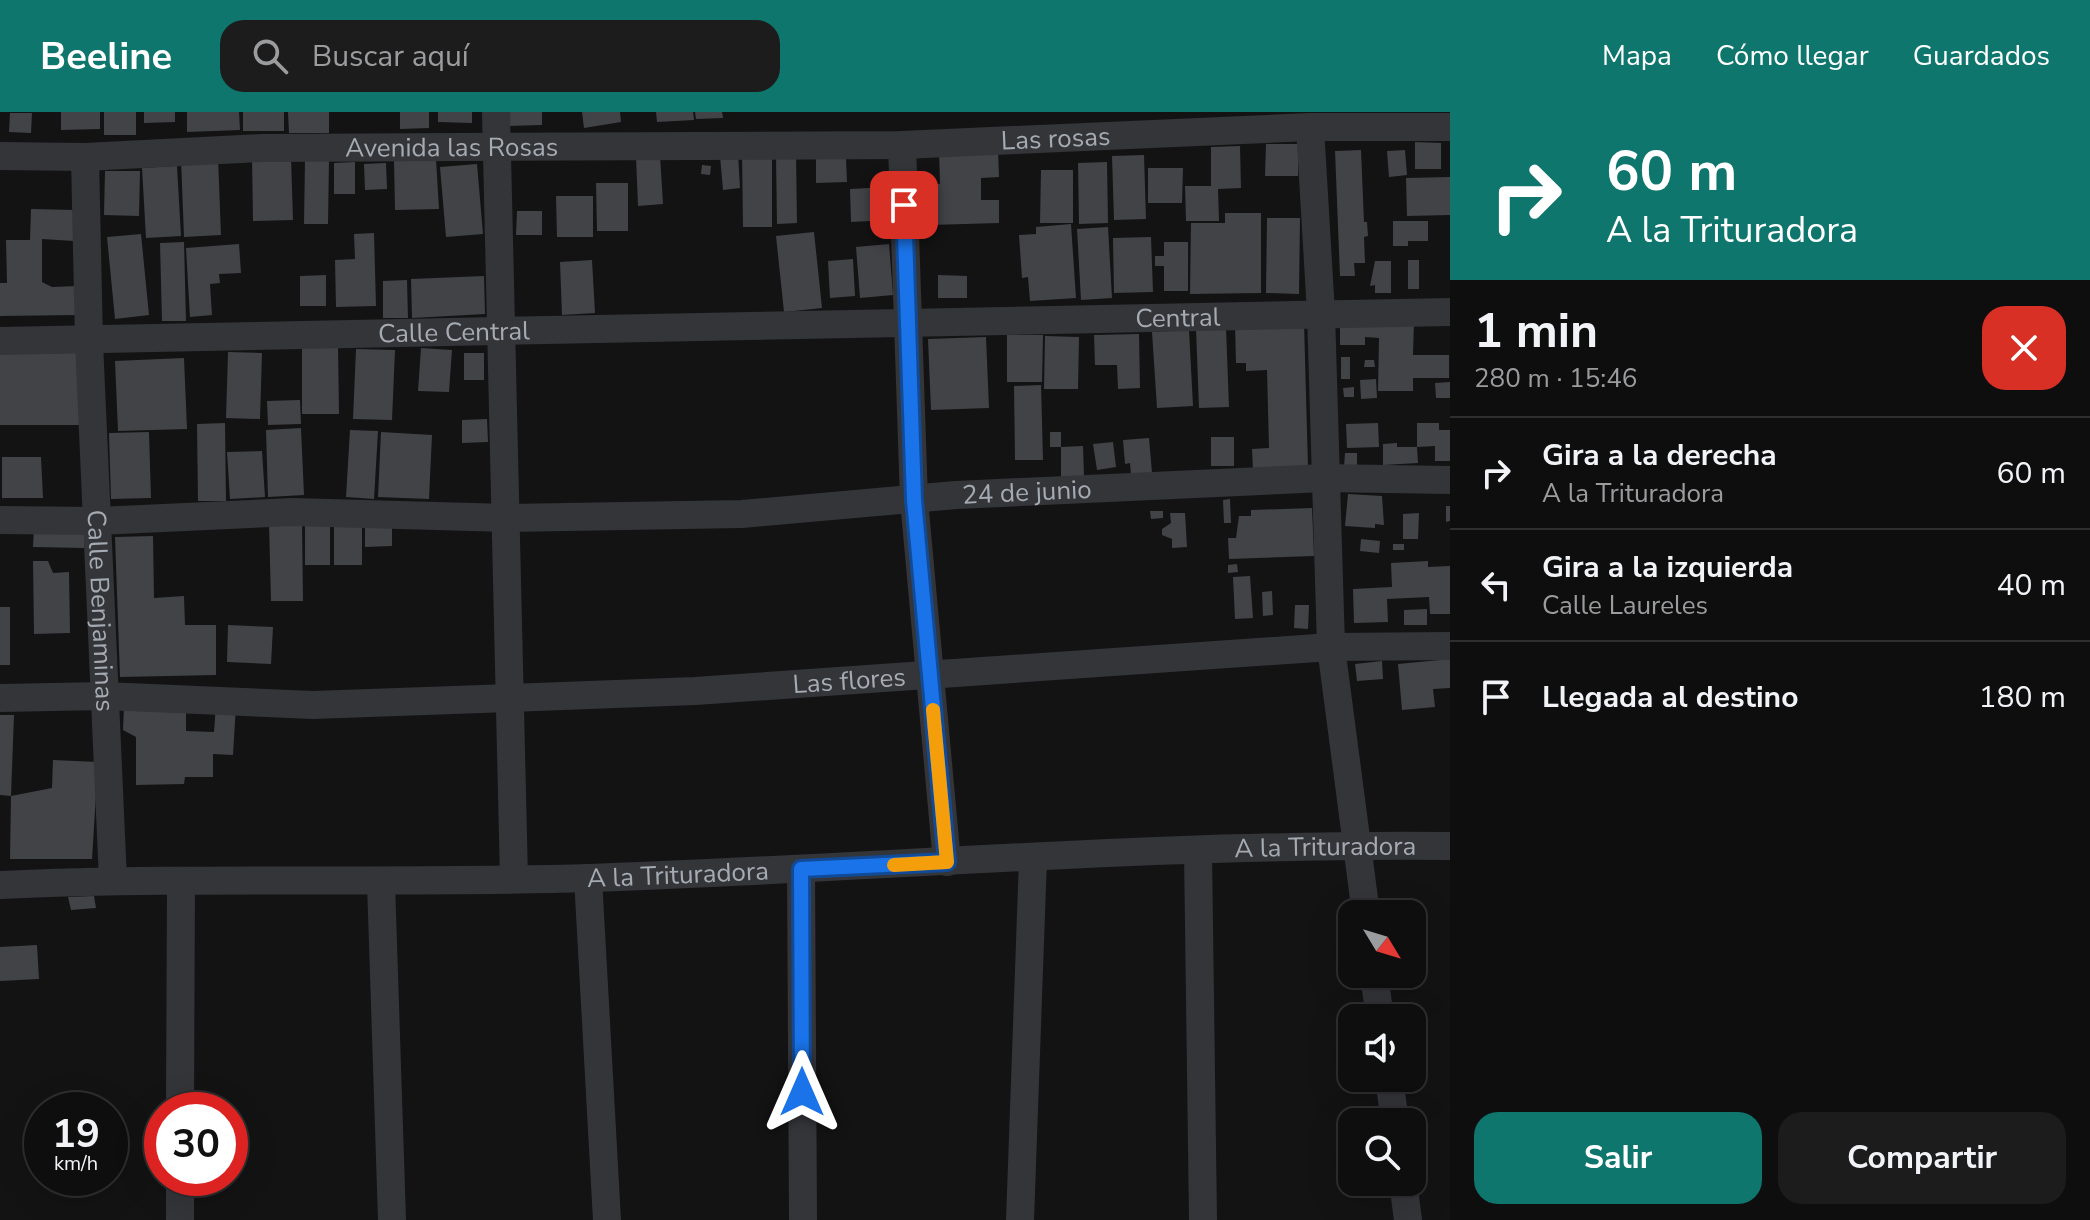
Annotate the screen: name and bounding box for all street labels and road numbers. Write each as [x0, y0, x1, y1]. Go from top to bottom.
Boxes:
street label: Las rosas [1000, 119, 1111, 159]
street label: Avenida las Rosas [345, 130, 558, 166]
street label: Central [1135, 300, 1221, 336]
street label: Calle Central [378, 313, 530, 351]
street label: 24 de junio [961, 472, 1092, 513]
street label: Calle Benjaminas [78, 509, 122, 712]
street label: Las flores [791, 659, 907, 702]
street label: A la Trituradora [1234, 829, 1416, 866]
street label: A la Trituradora [586, 853, 770, 896]

